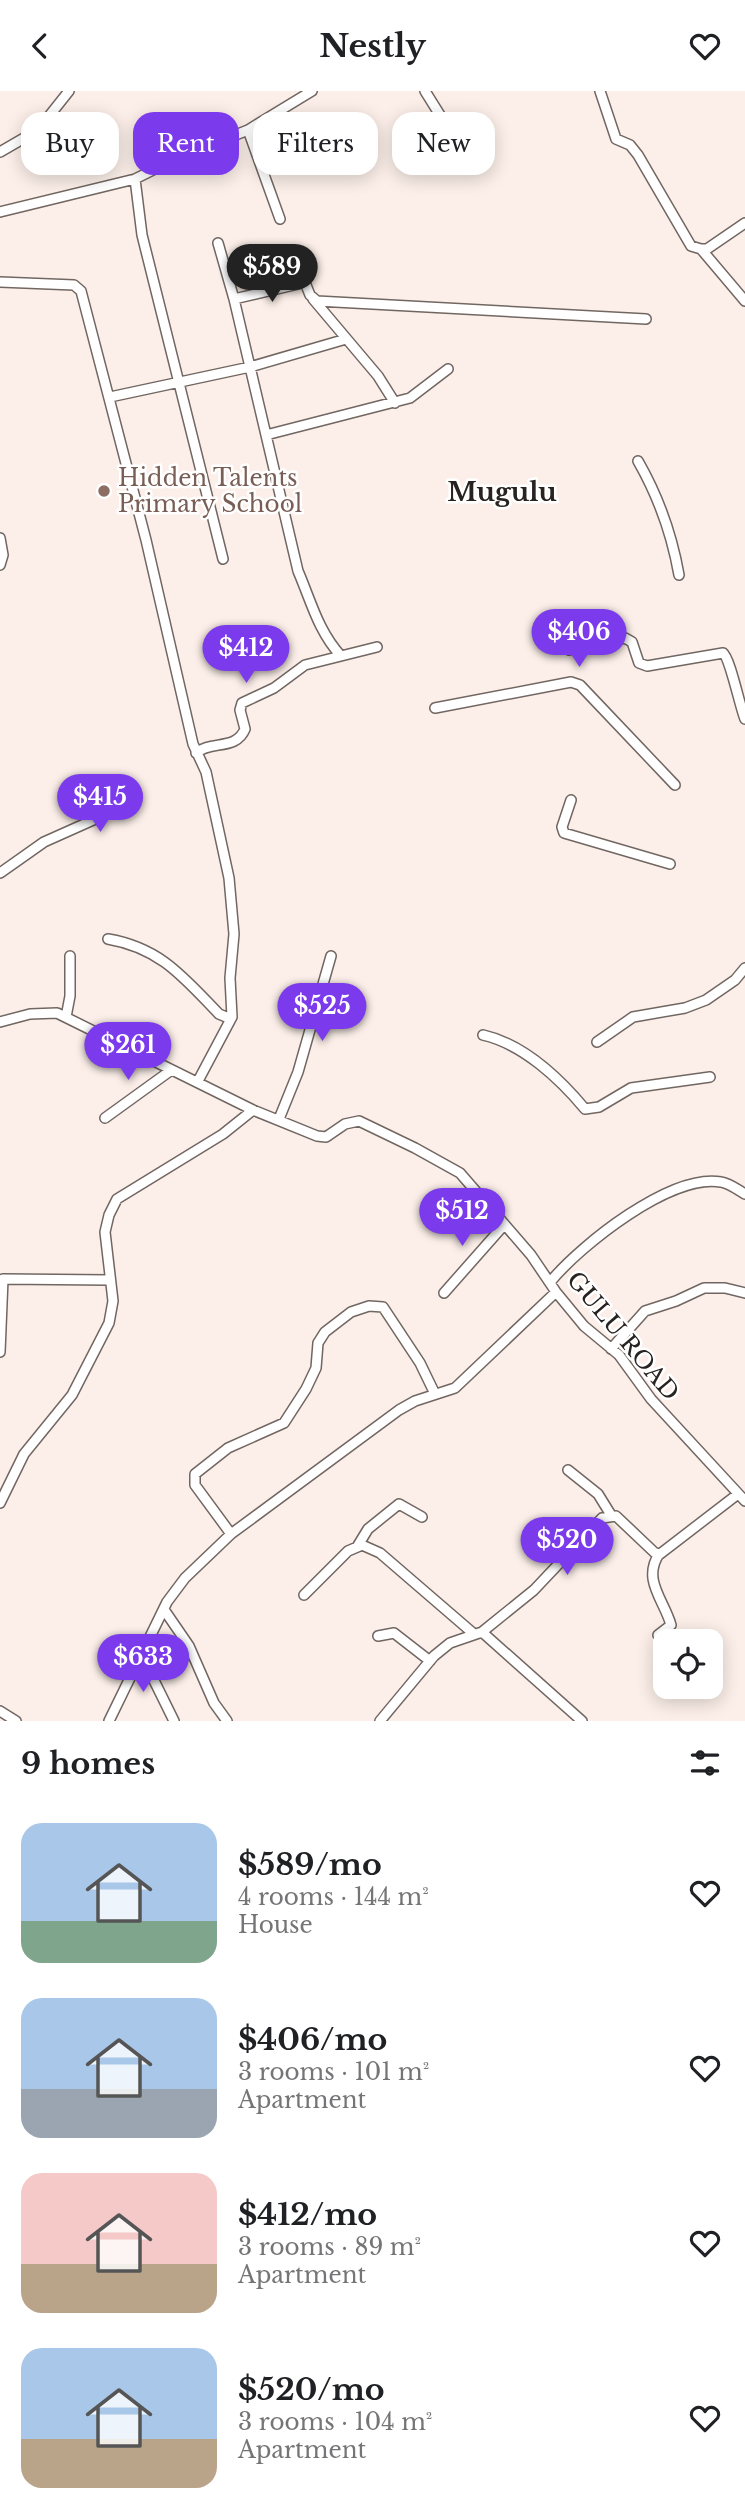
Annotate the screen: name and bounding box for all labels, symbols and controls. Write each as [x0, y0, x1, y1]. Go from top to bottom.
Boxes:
text: Nestly [319, 26, 426, 66]
icon: back [21, 27, 59, 65]
icon: heart [686, 27, 724, 65]
chip: Buy [21, 112, 119, 175]
chip: Rent [133, 112, 239, 175]
chip: Filters [253, 112, 378, 175]
chip: New [392, 112, 495, 175]
pin: $589 [231, 245, 313, 304]
text: $589 [243, 253, 301, 281]
place label: Hidden Talents Primary School [118, 464, 302, 518]
district label: Mugulu [447, 476, 557, 508]
marker: Hidden Talents Primary School [96, 483, 112, 499]
pin: $406 [538, 609, 620, 669]
text: $406 [548, 618, 610, 646]
pin: $412 [205, 625, 287, 685]
text: $412 [218, 634, 274, 662]
pin: $415 [59, 775, 141, 834]
text: $415 [73, 783, 127, 811]
pin: $525 [281, 983, 363, 1043]
text: $525 [293, 992, 351, 1020]
pin: $261 [87, 1023, 169, 1082]
text: $261 [100, 1031, 156, 1059]
pin: $512 [421, 1189, 503, 1248]
text: $512 [435, 1197, 489, 1225]
street label: GULU ROAD [561, 1266, 685, 1406]
pin: $520 [526, 1517, 608, 1577]
text: $520 [537, 1526, 597, 1554]
map controls [653, 1629, 723, 1699]
button: locate [653, 1629, 723, 1699]
pin: $633 [102, 1635, 184, 1694]
text: $633 [113, 1643, 173, 1671]
icon: filters [686, 1744, 724, 1782]
text: 9 homes [21, 1745, 155, 1782]
text: $589/mo [238, 1846, 382, 1883]
icon: home [77, 1851, 161, 1935]
icon: heart [686, 1874, 724, 1912]
text: 4 rooms · 144 m² [238, 1883, 429, 1911]
text: House [238, 1911, 313, 1939]
text: $406/mo [238, 2021, 387, 2058]
icon: home [77, 2026, 161, 2110]
icon: heart [686, 2049, 724, 2087]
text: 3 rooms · 101 m² [238, 2058, 429, 2086]
text: Apartment [238, 2086, 366, 2114]
text: $412/mo [238, 2196, 377, 2233]
icon: home [77, 2201, 161, 2285]
icon: heart [686, 2224, 724, 2262]
text: 3 rooms · 89 m² [238, 2233, 421, 2261]
text: Apartment [238, 2261, 366, 2289]
text: $520/mo [238, 2371, 385, 2408]
icon: home [77, 2376, 161, 2460]
icon: heart [686, 2399, 724, 2437]
text: 3 rooms · 104 m² [238, 2408, 432, 2436]
text: Apartment [238, 2436, 366, 2464]

